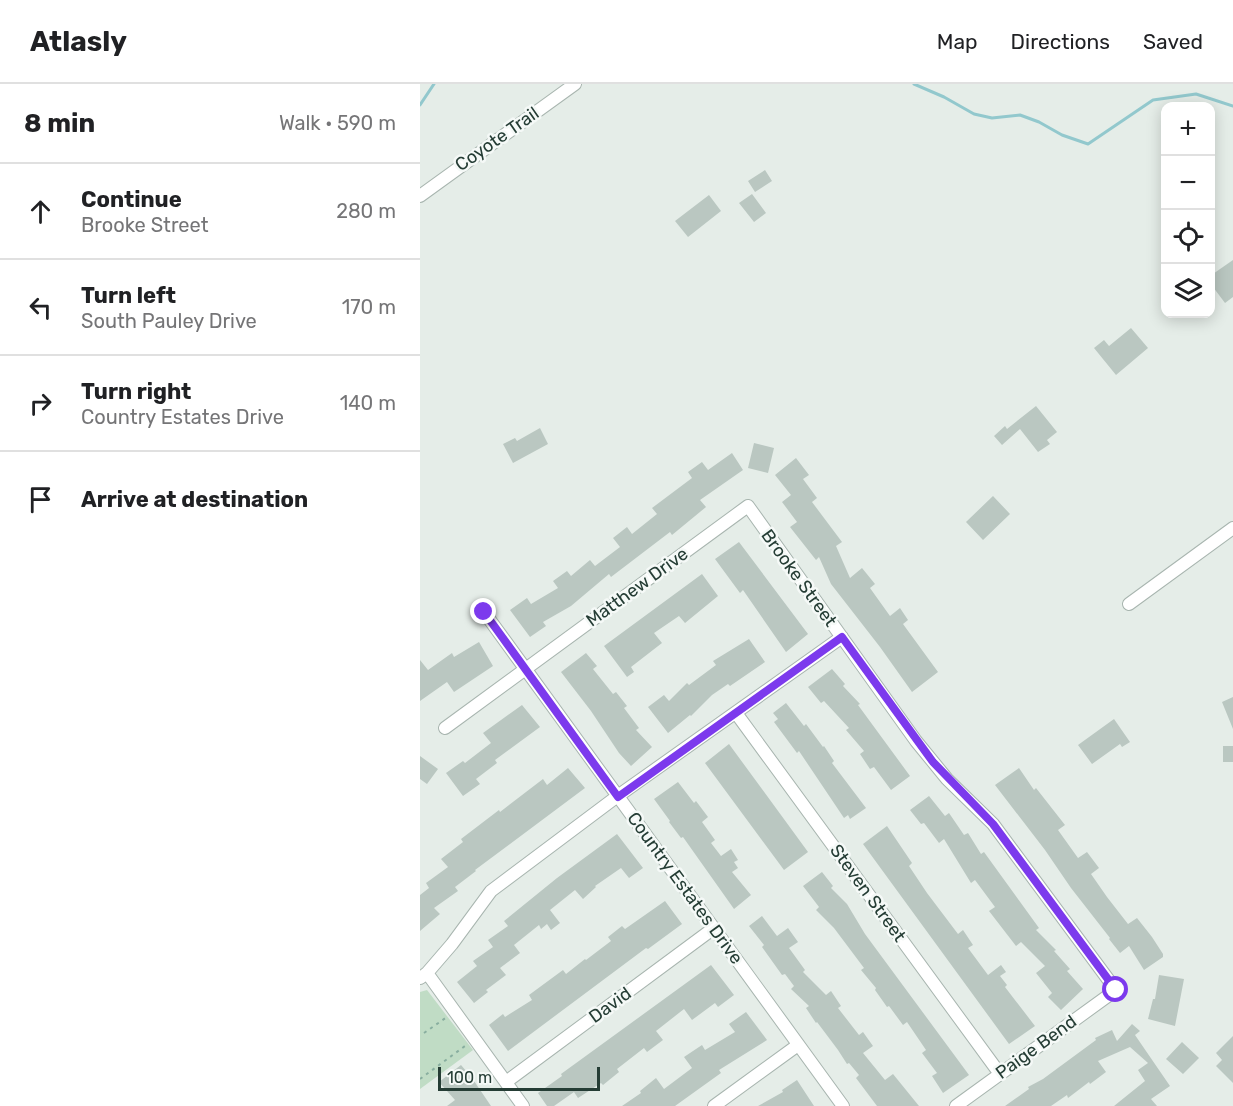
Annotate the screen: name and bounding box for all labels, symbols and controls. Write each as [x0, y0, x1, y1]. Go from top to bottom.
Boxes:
text: Atlasly [30, 25, 127, 58]
text: Map [937, 29, 978, 54]
text: Directions [1011, 29, 1110, 54]
text: Saved [1143, 29, 1203, 54]
street label: Coyote Trail [451, 102, 543, 176]
map controls [1161, 102, 1215, 318]
button: + [1161, 102, 1215, 156]
text: 8 min [24, 108, 95, 139]
text: Walk · 590 m [279, 111, 396, 135]
button: − [1161, 156, 1215, 210]
text: Continue [81, 186, 182, 213]
icon: ahead [24, 195, 57, 228]
text: 280 m [336, 199, 396, 223]
button: locate [1161, 210, 1215, 264]
text: Brooke Street [81, 213, 208, 237]
button: layers [1161, 264, 1215, 318]
text: Turn left [81, 282, 176, 309]
icon: left [24, 291, 57, 324]
text: 170 m [342, 295, 396, 319]
text: South Pauley Drive [81, 309, 257, 333]
text: Turn right [81, 378, 191, 405]
icon: right [24, 387, 57, 420]
text: 140 m [340, 391, 396, 415]
text: Country Estates Drive [81, 405, 284, 429]
icon: arrive [24, 483, 57, 516]
text: Arrive at destination [81, 486, 308, 513]
street label: Brooke Street [756, 525, 842, 631]
street label: Matthew Drive [582, 543, 692, 631]
route end [470, 598, 496, 624]
street label: Country Estates Drive [622, 808, 748, 968]
street label: Steven Street [825, 840, 911, 946]
route start [1102, 976, 1128, 1002]
street label: David [584, 982, 636, 1028]
street label: Paige Bend [991, 1010, 1081, 1084]
scale bar [438, 1064, 600, 1092]
text: 100 m [447, 1068, 492, 1087]

